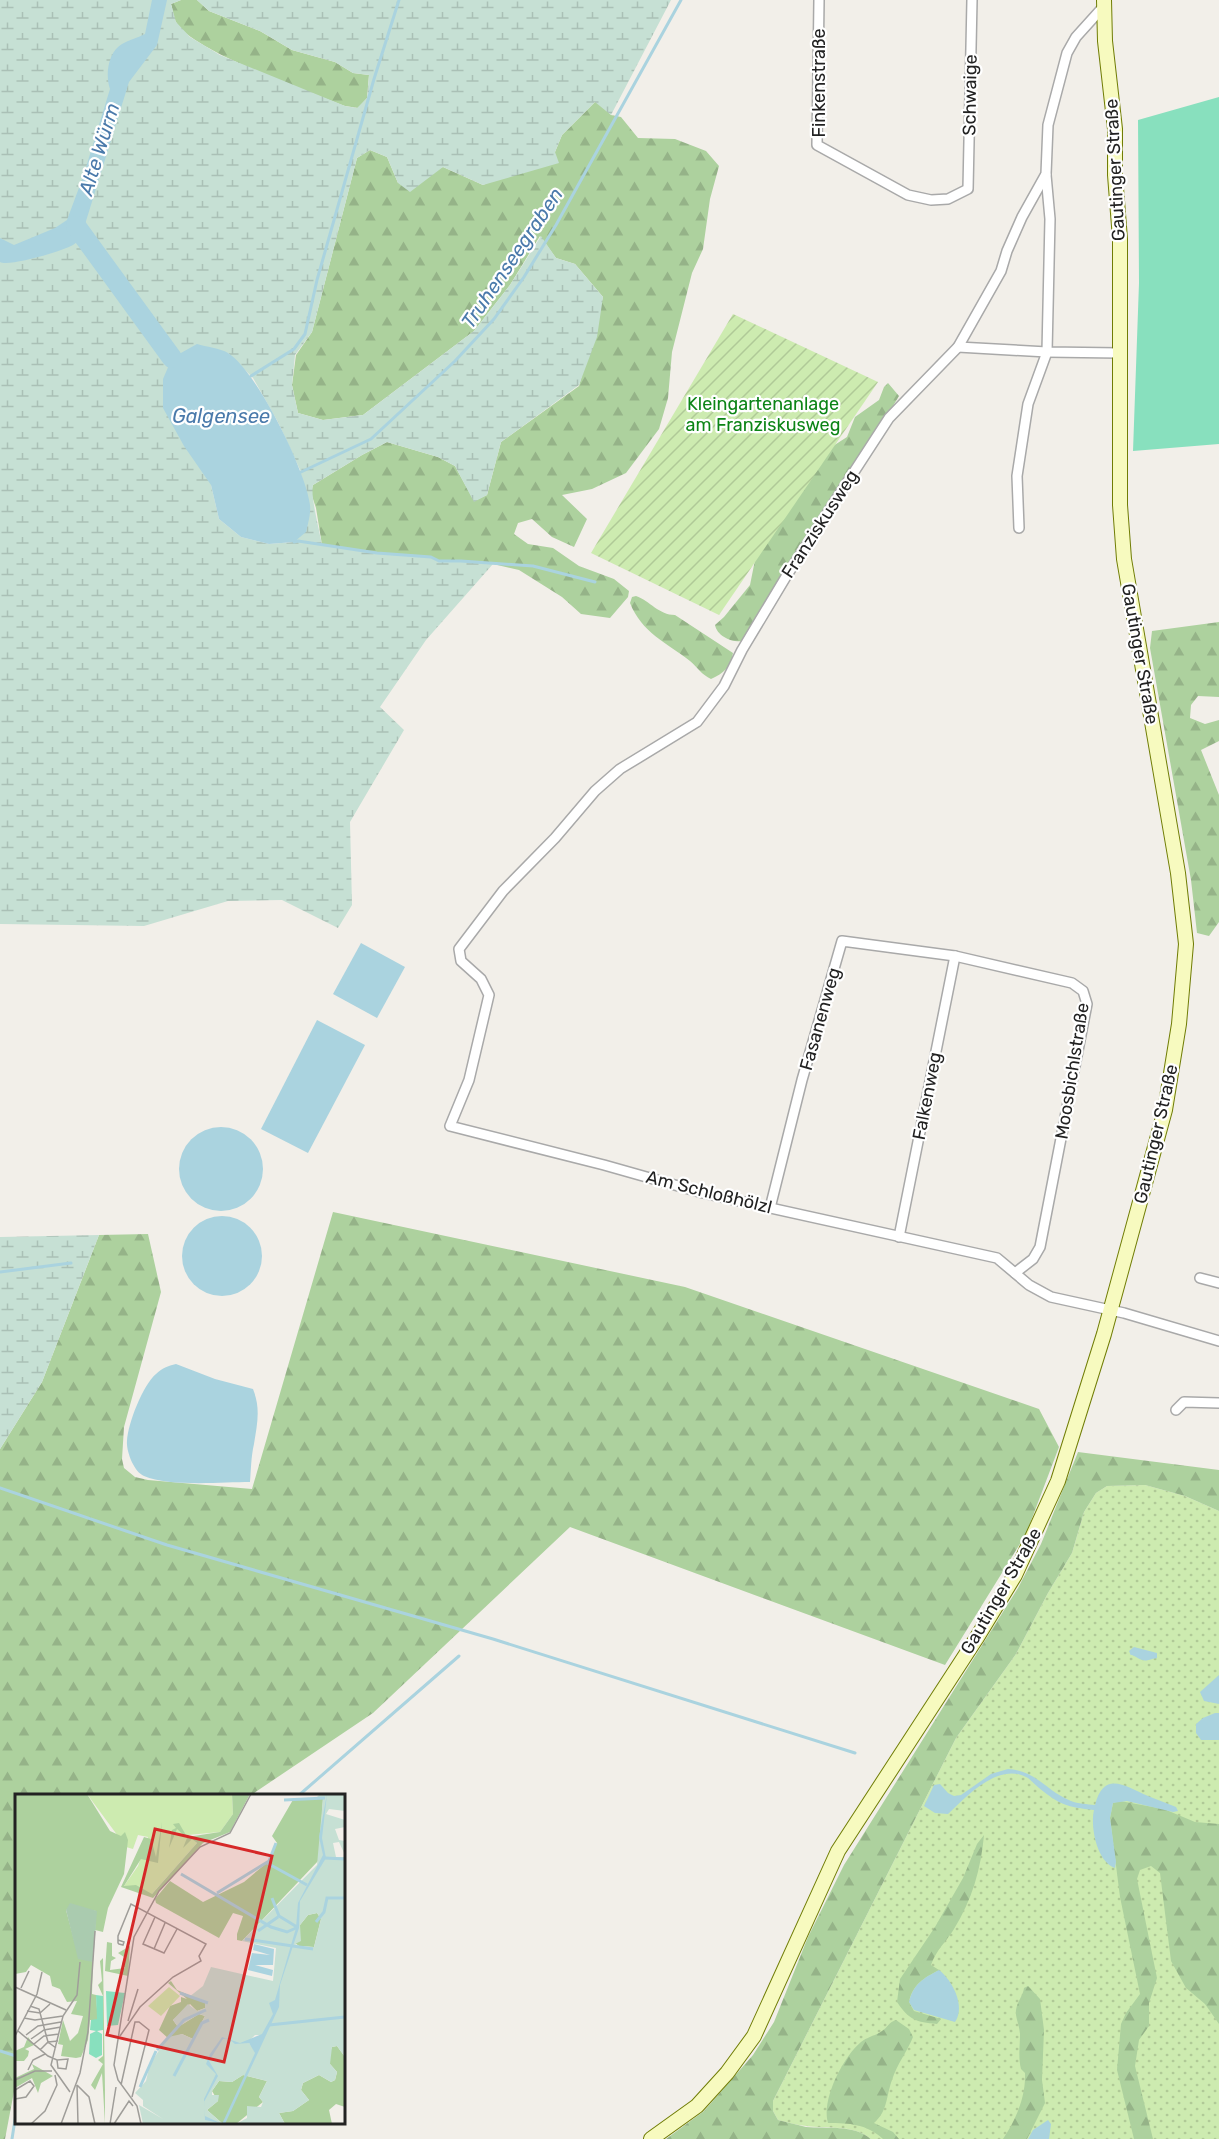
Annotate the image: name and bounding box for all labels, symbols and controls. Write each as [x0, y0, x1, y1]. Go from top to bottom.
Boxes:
street label: Finkenstraße [808, 28, 830, 138]
street label: Schwaige [958, 54, 982, 136]
street label: Gautinger Straße [1100, 98, 1130, 242]
water label: Alte Würm [73, 100, 124, 199]
water label: Truhenseegraben [456, 183, 568, 333]
park label: Kleingartenanlage am Franziskusweg [686, 393, 840, 436]
water label: Galgensee [172, 404, 270, 428]
street label: Franziskusweg [777, 466, 863, 582]
street label: Gautinger Straße [1117, 582, 1163, 726]
street label: Fasanenweg [795, 965, 845, 1073]
street label: Moosbichlstraße [1050, 1001, 1094, 1141]
street label: Falkenweg [908, 1050, 946, 1142]
street label: Gautinger Straße [1129, 1062, 1183, 1206]
street label: Am Schloßhölzl [644, 1166, 774, 1218]
street label: Gautinger Straße [956, 1524, 1046, 1658]
inset map [15, 1794, 345, 2124]

